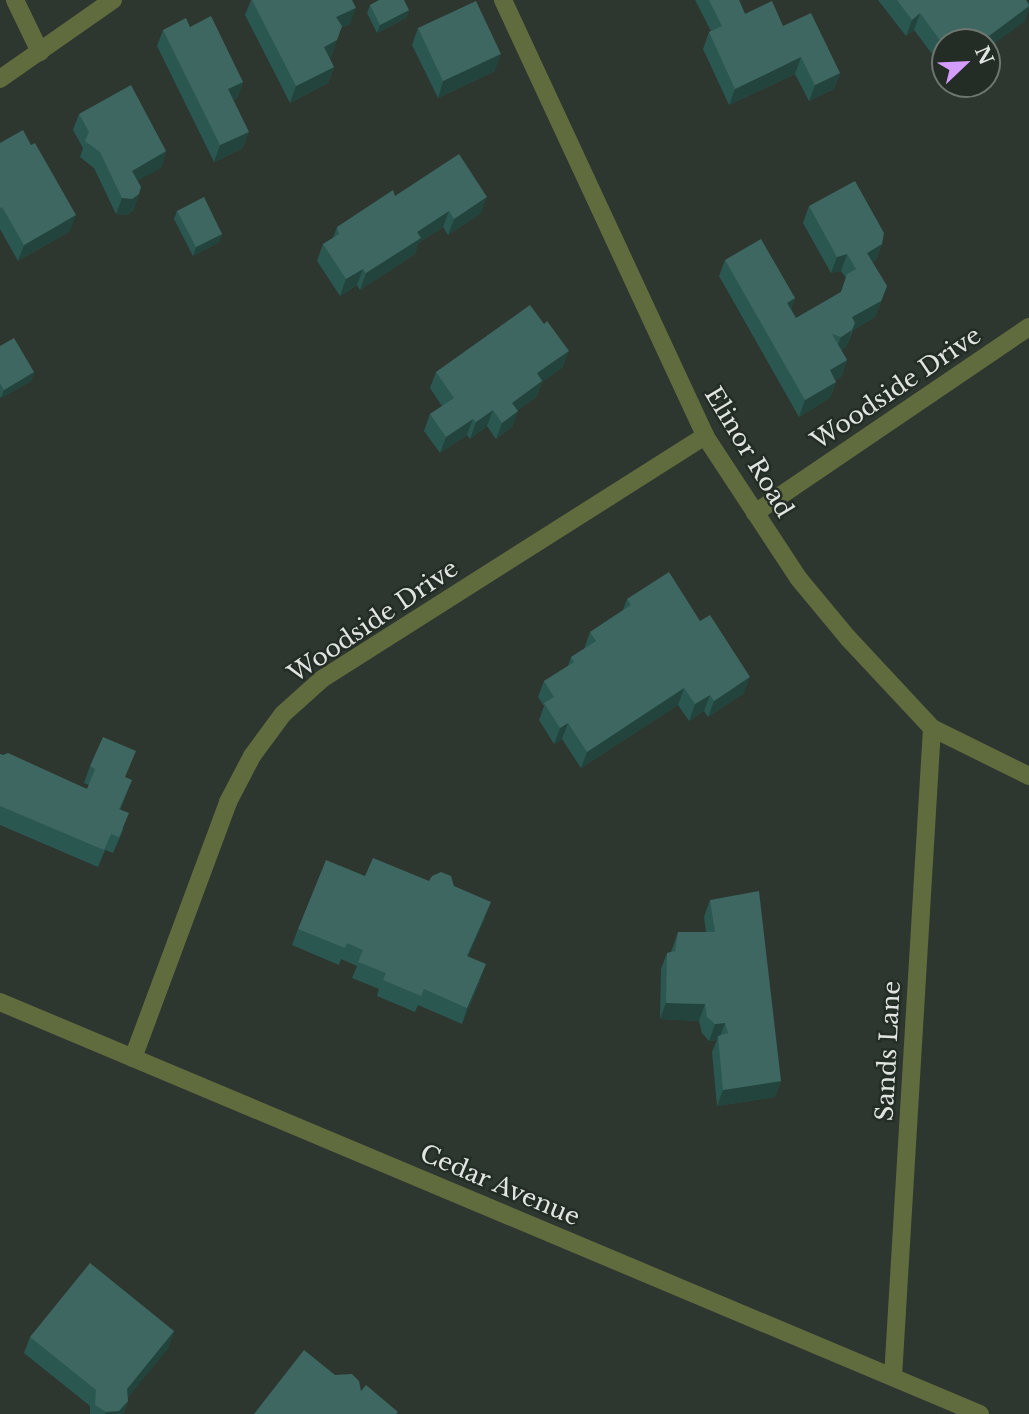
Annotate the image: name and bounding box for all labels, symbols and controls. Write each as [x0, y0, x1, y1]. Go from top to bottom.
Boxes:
north arrow [931, 28, 1001, 98]
text: N [970, 43, 998, 68]
street label: Woodside Drive [806, 321, 986, 455]
street label: Elinor Road [699, 381, 799, 523]
street label: Woodside Drive [283, 554, 463, 688]
street label: Sands Lane [870, 980, 906, 1122]
street label: Cedar Avenue [415, 1138, 585, 1232]

